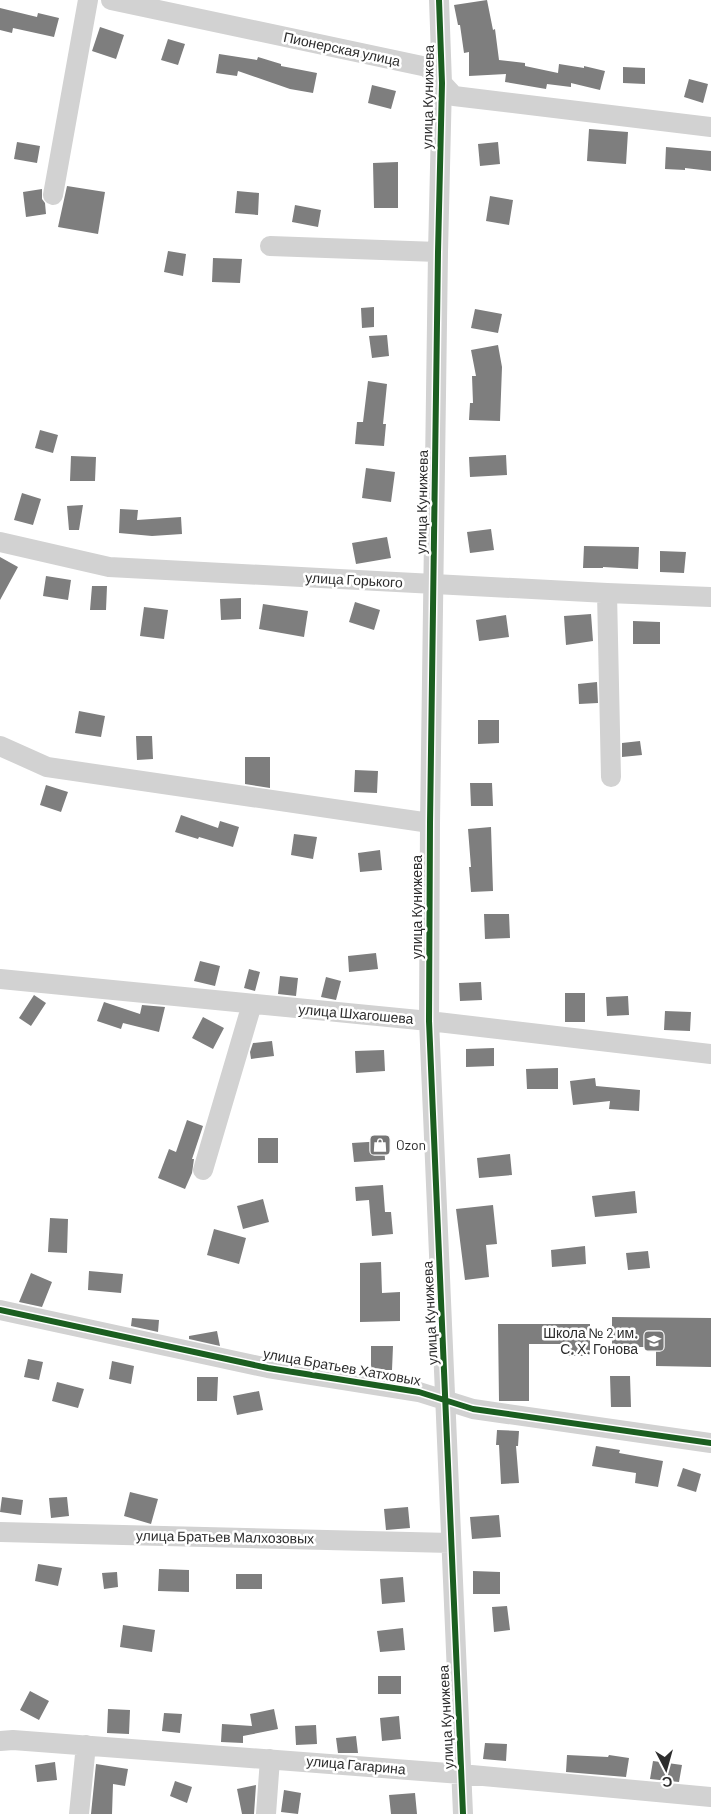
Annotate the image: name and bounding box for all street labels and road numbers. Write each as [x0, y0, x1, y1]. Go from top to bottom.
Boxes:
street label: Пионерская улица [282, 28, 402, 69]
street label: улица Кунижева [418, 45, 437, 149]
street label: улица Кунижева [412, 450, 431, 554]
street label: улица Горького [305, 568, 403, 591]
street label: улица Кунижева [408, 855, 425, 959]
street label: улица Шхагошева [298, 1000, 414, 1027]
street label: улица Кунижева [418, 1260, 441, 1366]
street label: улица Братьев Хатховых [262, 1344, 422, 1389]
street label: улица Братьев Малхозовых [136, 1526, 314, 1547]
street label: улица Кунижева [434, 1664, 457, 1770]
street label: улица Гагарина [306, 1752, 407, 1777]

